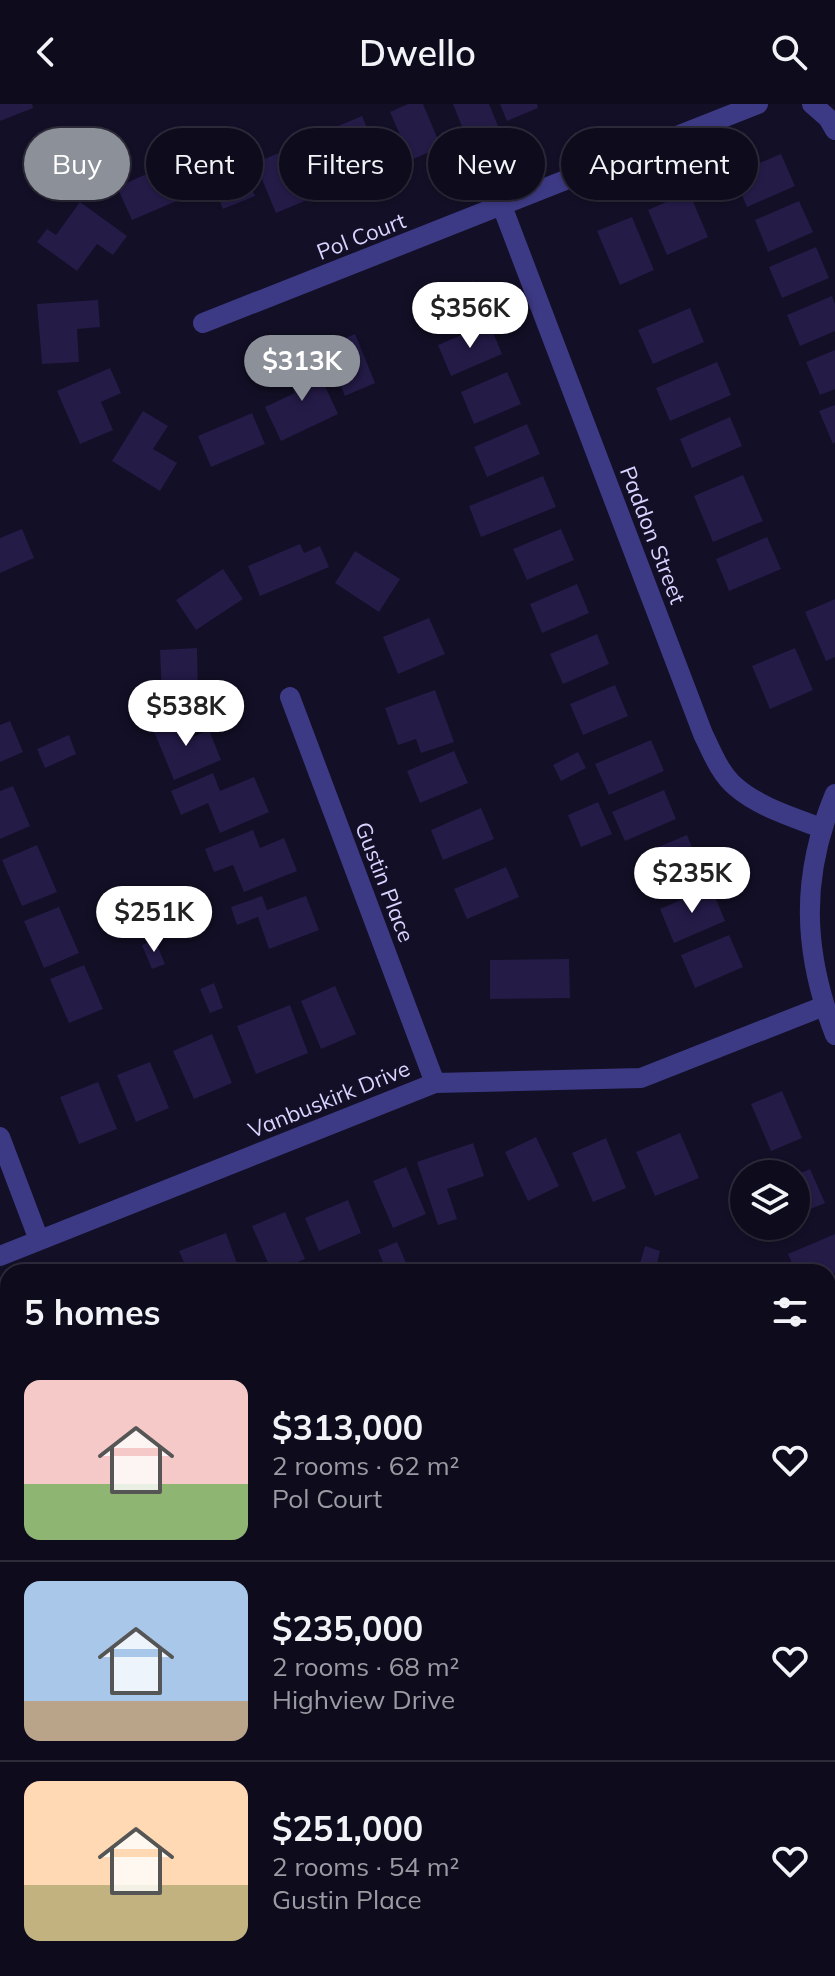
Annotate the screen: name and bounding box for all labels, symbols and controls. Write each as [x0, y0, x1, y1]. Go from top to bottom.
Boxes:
icon: back [24, 30, 68, 74]
text: Dwello [359, 30, 476, 75]
icon: search [767, 30, 811, 74]
chip: Buy [24, 128, 130, 200]
chip: Rent [146, 128, 263, 200]
chip: Filters [279, 128, 412, 200]
chip: New [428, 128, 545, 200]
chip: Apartment [561, 128, 758, 200]
street label: Pol Court [312, 206, 410, 266]
pin: $356K [414, 282, 526, 350]
text: $356K [430, 291, 510, 324]
pin: $313K [246, 335, 358, 403]
text: $313K [262, 344, 342, 377]
street label: Paddon Street [614, 462, 692, 608]
pin: $538K [130, 680, 242, 748]
text: $538K [146, 689, 226, 722]
street label: Gustin Place [349, 818, 421, 946]
pin: $235K [636, 847, 748, 915]
text: $235K [652, 856, 732, 889]
pin: $251K [98, 886, 210, 954]
text: $251K [114, 895, 194, 928]
street label: Vanbuskirk Drive [244, 1054, 414, 1144]
map controls [730, 1160, 810, 1240]
button: layers [730, 1160, 810, 1240]
icon: filters [768, 1290, 812, 1334]
text: 5 homes [24, 1291, 161, 1334]
text: $313,000 [272, 1406, 423, 1449]
icon: home [88, 1412, 184, 1508]
icon: heart [768, 1438, 812, 1482]
text: 2 rooms · 62 m² [272, 1449, 459, 1482]
text: Pol Court [272, 1482, 382, 1515]
text: $235,000 [272, 1607, 423, 1650]
icon: home [88, 1613, 184, 1709]
icon: heart [768, 1639, 812, 1683]
text: 2 rooms · 68 m² [272, 1650, 459, 1683]
text: Highview Drive [272, 1683, 455, 1716]
text: $251,000 [272, 1807, 423, 1850]
icon: home [88, 1813, 184, 1909]
icon: heart [768, 1839, 812, 1883]
text: 2 rooms · 54 m² [272, 1850, 459, 1883]
text: Gustin Place [272, 1883, 422, 1916]

